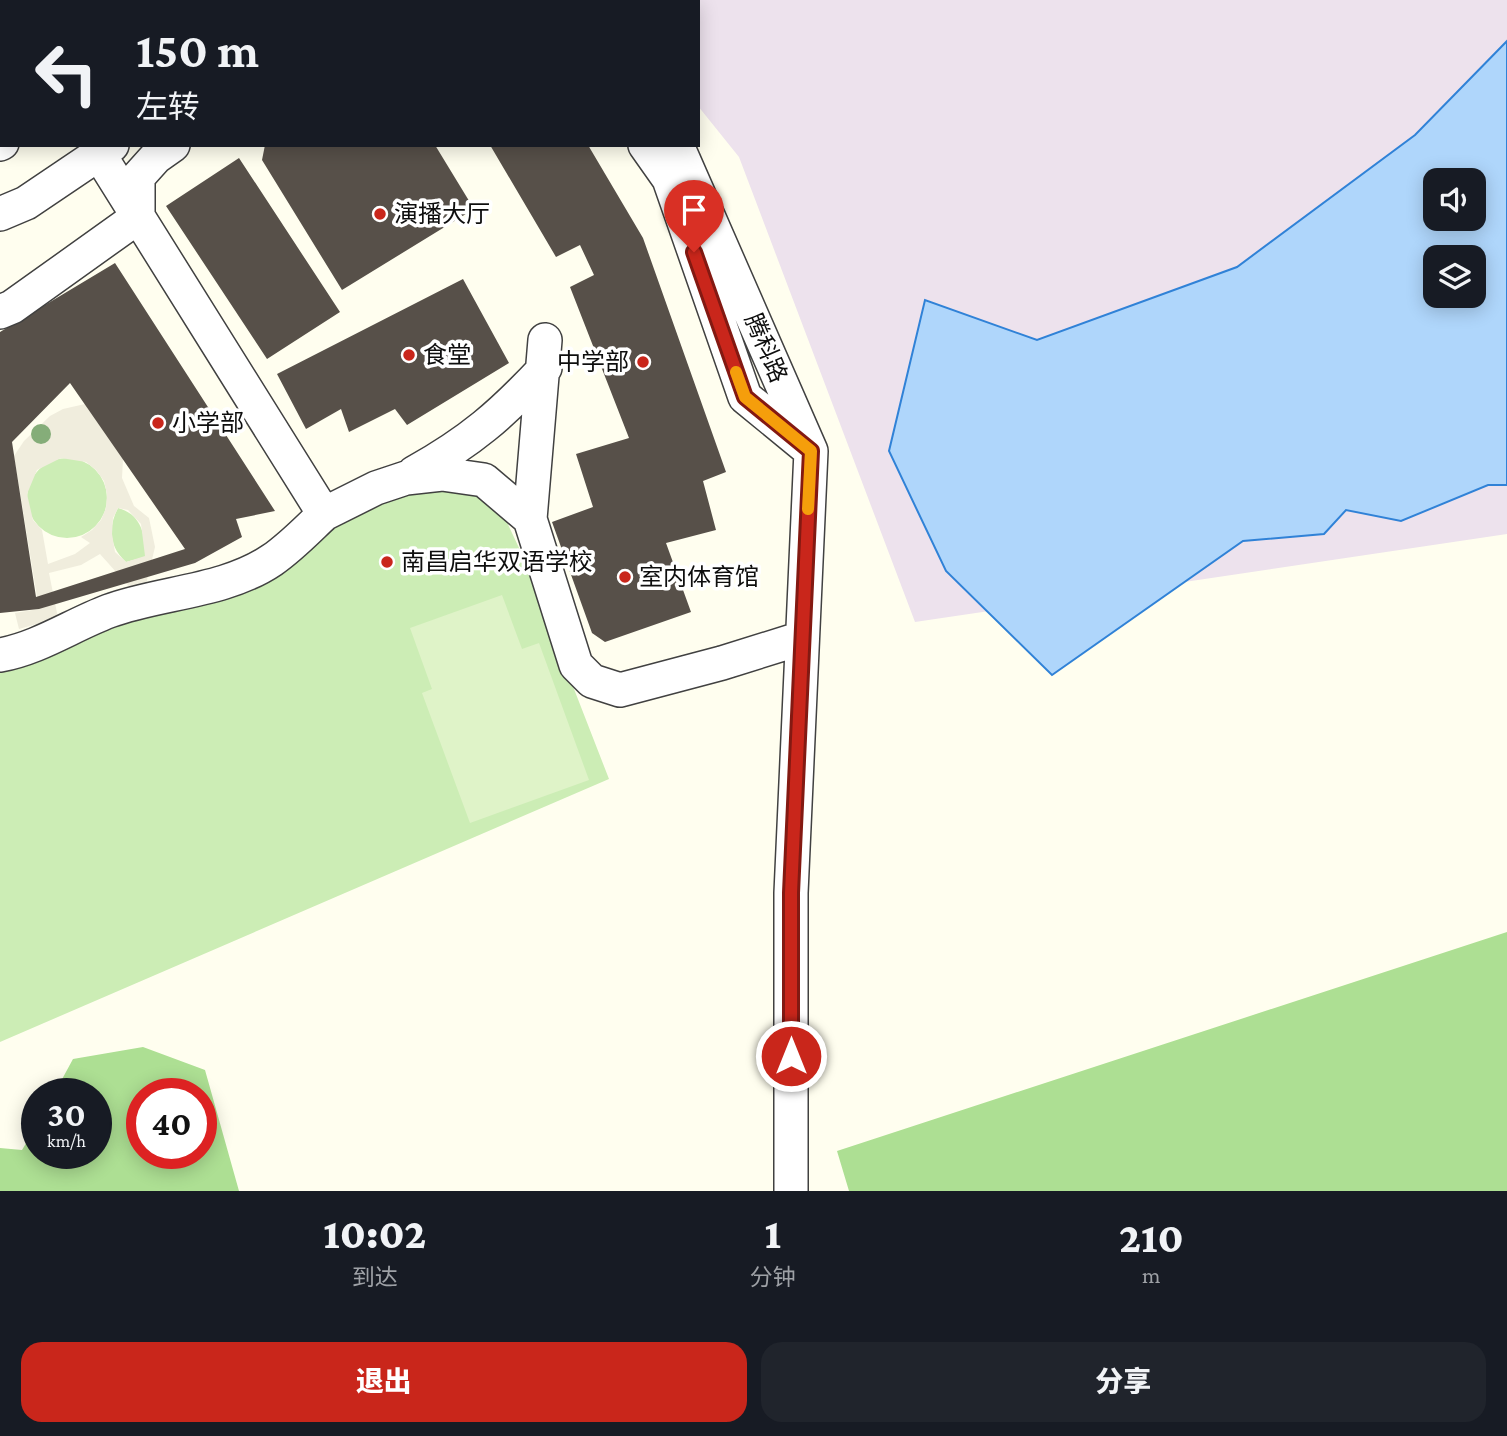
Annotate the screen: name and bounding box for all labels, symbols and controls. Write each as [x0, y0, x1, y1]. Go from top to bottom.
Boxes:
text: 150 m [136, 23, 259, 78]
icon: left [21, 28, 112, 119]
text: 左转 [136, 89, 200, 125]
map controls [1423, 168, 1486, 308]
button: sound [1423, 168, 1486, 231]
pin [664, 180, 724, 252]
icon: arrive [675, 191, 713, 229]
place label: 演播大厅 [394, 200, 490, 227]
marker: 演播大厅 [372, 206, 388, 222]
button: layers [1423, 245, 1486, 308]
street label: 腾科路 [740, 309, 793, 386]
place label: 食堂 [423, 341, 471, 368]
marker: 食堂 [401, 347, 417, 363]
place label: 中学部 [557, 348, 629, 375]
marker: 中学部 [635, 354, 651, 370]
place label: 小学部 [172, 409, 244, 436]
marker: 小学部 [150, 415, 166, 431]
place label: 南昌启华双语学校 [401, 548, 593, 575]
marker: 南昌启华双语学校 [379, 554, 395, 570]
place label: 室内体育馆 [639, 563, 759, 590]
marker: 室内体育馆 [617, 569, 633, 585]
position arrow [754, 1019, 828, 1093]
speed limit sign: 40 [126, 1078, 217, 1169]
text: 30 [47, 1095, 86, 1134]
text: km/h [47, 1131, 86, 1151]
text: 10:02 [323, 1210, 426, 1257]
text: 1 [764, 1210, 781, 1257]
text: 210 [1119, 1214, 1184, 1261]
text: m [1142, 1262, 1161, 1288]
text: 到达 [352, 1264, 398, 1290]
text: 分钟 [750, 1264, 796, 1290]
button: 退出 [21, 1342, 747, 1422]
button: 分享 [761, 1342, 1486, 1422]

